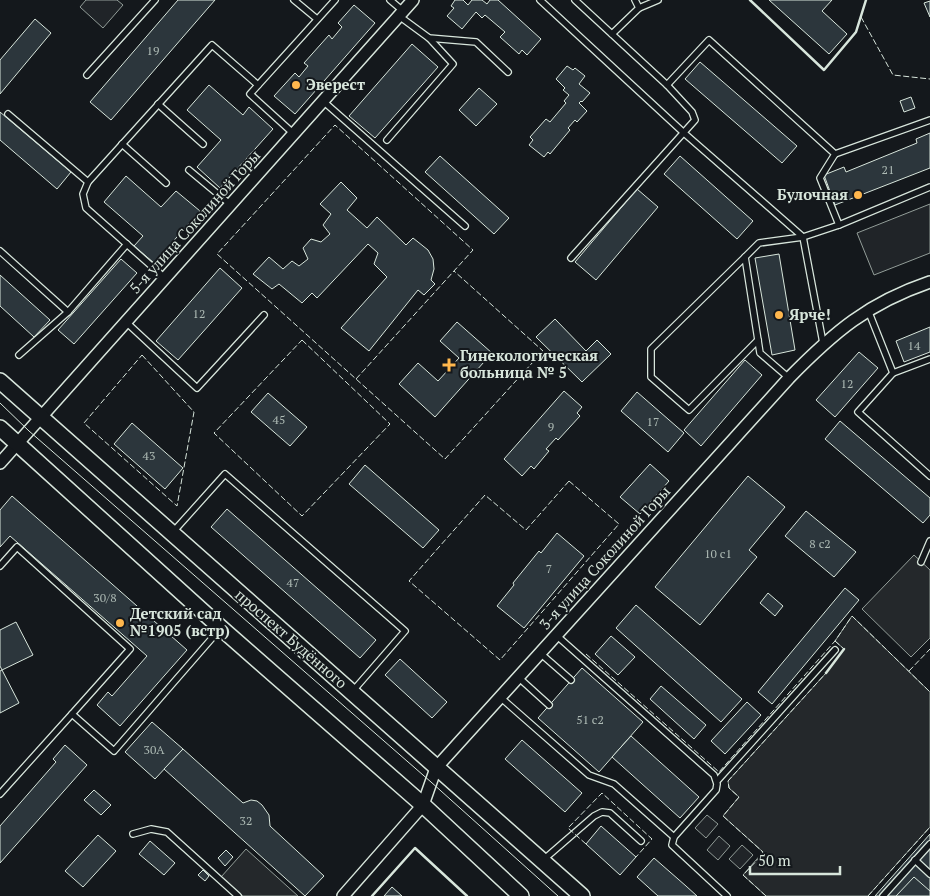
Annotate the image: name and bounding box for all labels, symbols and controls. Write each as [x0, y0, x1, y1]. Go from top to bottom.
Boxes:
house number: 19 [147, 43, 159, 58]
place label: Эверест [306, 74, 365, 94]
marker: Эверест [290, 79, 302, 91]
street label: 5-я улица Соколиной Горы [124, 145, 264, 297]
house number: 21 [882, 162, 894, 177]
place label: Булочная [777, 184, 848, 204]
marker: Булочная [852, 189, 864, 201]
place label: Ярче! [789, 304, 831, 324]
house number: 12 [193, 306, 205, 321]
marker: Ярче! [773, 309, 785, 321]
house number: 14 [908, 338, 921, 353]
place label: Гинекологическая больница № 5 [460, 345, 598, 382]
marker: Гинекологическая больница № 5 [442, 358, 456, 372]
house number: 12 [841, 376, 853, 391]
house number: 45 [273, 412, 285, 427]
house number: 17 [647, 414, 659, 429]
house number: 9 [548, 419, 554, 434]
house number: 43 [143, 448, 155, 463]
street label: 3-я улица Соколиной Горы [534, 481, 674, 633]
house number: 8 c2 [809, 536, 831, 551]
house number: 10 с1 [704, 546, 732, 561]
house number: 7 [546, 561, 552, 576]
house number: 47 [287, 575, 299, 590]
street label: проспект Будённого [231, 584, 352, 692]
house number: 30/8 [93, 590, 117, 605]
place label: Детский сад №1905 (встр) [130, 603, 230, 640]
marker: Детский сад №1905 (встр) [114, 617, 126, 629]
house number: 51 с2 [576, 712, 604, 727]
house number: 30А [144, 742, 165, 757]
house number: 32 [240, 813, 252, 828]
scale bar [750, 844, 840, 876]
text: 50 m [758, 850, 791, 870]

